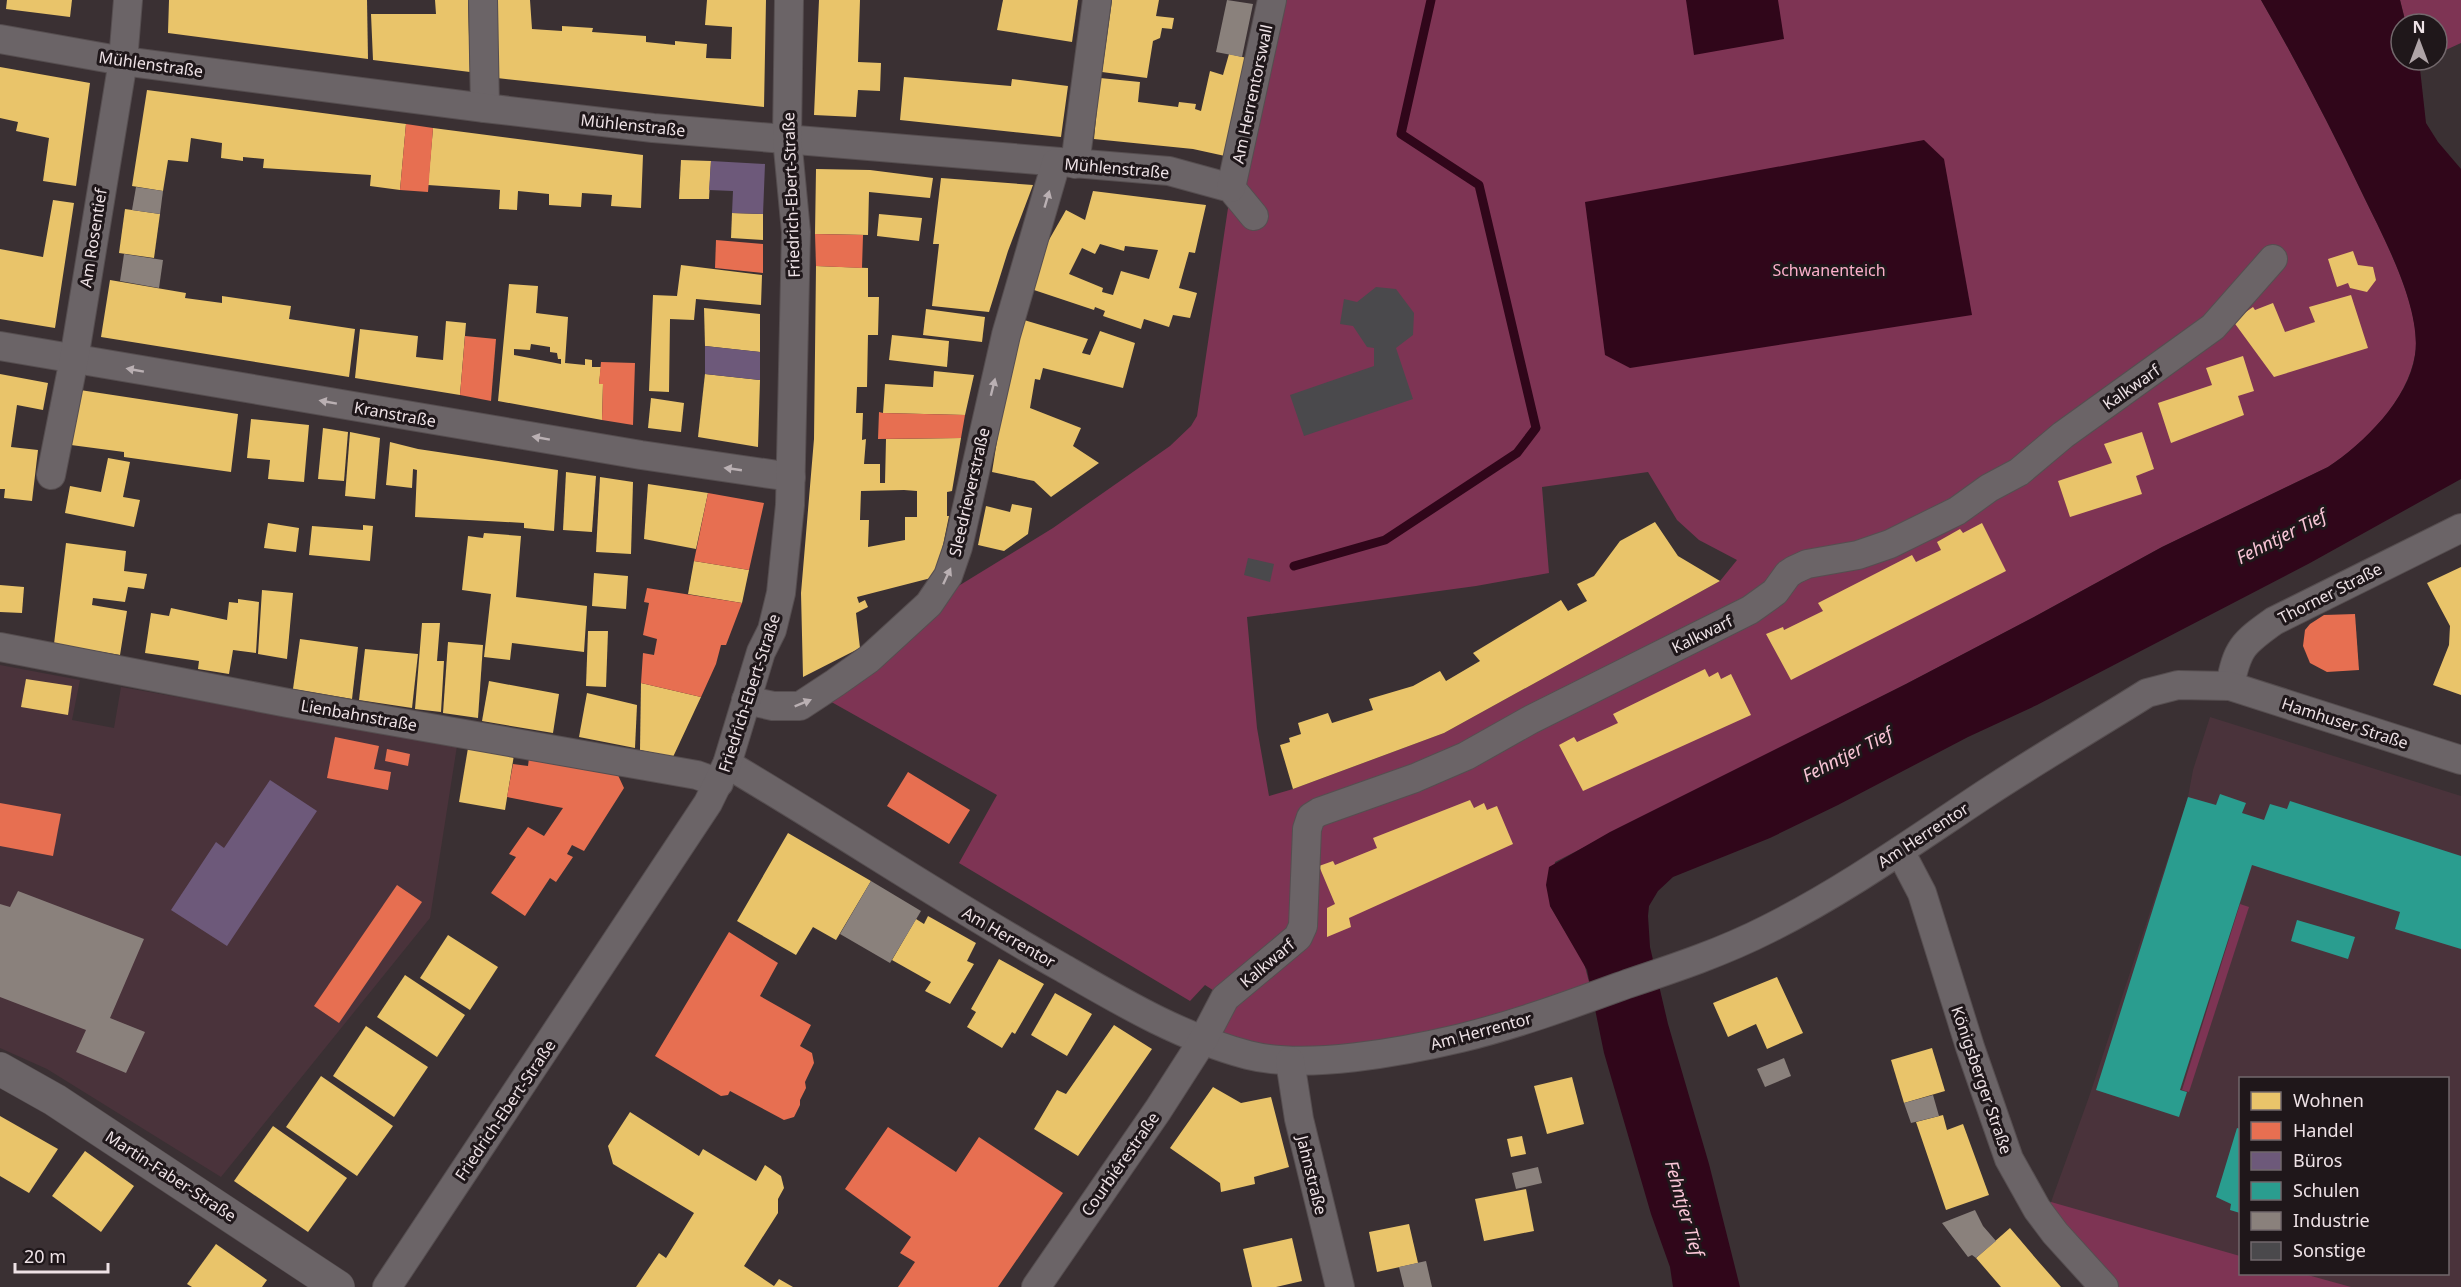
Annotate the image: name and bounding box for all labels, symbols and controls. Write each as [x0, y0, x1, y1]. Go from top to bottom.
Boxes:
north arrow [2389, 12, 2449, 72]
text: N [2412, 16, 2426, 38]
street label: Am Herrentorswall [1227, 22, 1277, 166]
street label: Mühlenstraße [97, 46, 205, 82]
street label: Mühlenstraße [580, 109, 686, 141]
street label: Friedrich-Ebert-Straße [777, 112, 805, 278]
street label: Mühlenstraße [1064, 152, 1170, 184]
street label: Am Rosentief [74, 185, 112, 289]
one-way arrow [1042, 190, 1052, 208]
park label: Schwanenteich [1772, 259, 1886, 281]
street label: Kalkwarf [2098, 358, 2165, 415]
one-way arrow [126, 365, 145, 374]
one-way arrow [989, 378, 999, 396]
street label: Kranstraße [352, 396, 438, 432]
one-way arrow [318, 397, 337, 406]
street label: Sleedrieverstraße [943, 425, 995, 559]
one-way arrow [531, 433, 550, 442]
one-way arrow [724, 464, 743, 473]
water label: Fehntjer Tief [2232, 502, 2332, 569]
street label: Thorner Straße [2274, 557, 2386, 629]
one-way arrow [942, 566, 952, 584]
street label: Kalkwarf [1668, 609, 1737, 658]
street label: Friedrich-Ebert-Straße [713, 611, 785, 775]
street label: Hamhuser Straße [2279, 692, 2411, 754]
street label: Lienbahnstraße [299, 694, 419, 736]
one-way arrow [794, 698, 812, 708]
water label: Fehntjer Tief [1798, 720, 1898, 787]
street label: Am Herrentor [1873, 797, 1973, 873]
street label: Am Herrentor [958, 901, 1060, 973]
street label: Kalkwarf [1235, 933, 1300, 992]
street label: Königsberger Straße [1946, 1003, 2018, 1157]
street label: Am Herrentor [1428, 1007, 1534, 1055]
street label: Friedrich-Ebert-Straße [450, 1035, 560, 1185]
legend [2239, 1077, 2449, 1275]
text: Wohnen [2293, 1088, 2364, 1112]
street label: Courbiérestraße [1076, 1108, 1164, 1220]
text: Handel [2293, 1118, 2353, 1142]
street label: Martin-Faber-Straße [101, 1125, 241, 1227]
street label: Jahnstraße [1291, 1131, 1332, 1217]
text: Büros [2293, 1148, 2342, 1172]
water label: Fehntjer Tief [1660, 1157, 1711, 1261]
text: Schulen [2293, 1178, 2360, 1202]
text: Industrie [2293, 1208, 2370, 1232]
scale bar [15, 1236, 108, 1274]
text: Sonstige [2293, 1238, 2366, 1262]
text: 20 m [24, 1244, 66, 1268]

